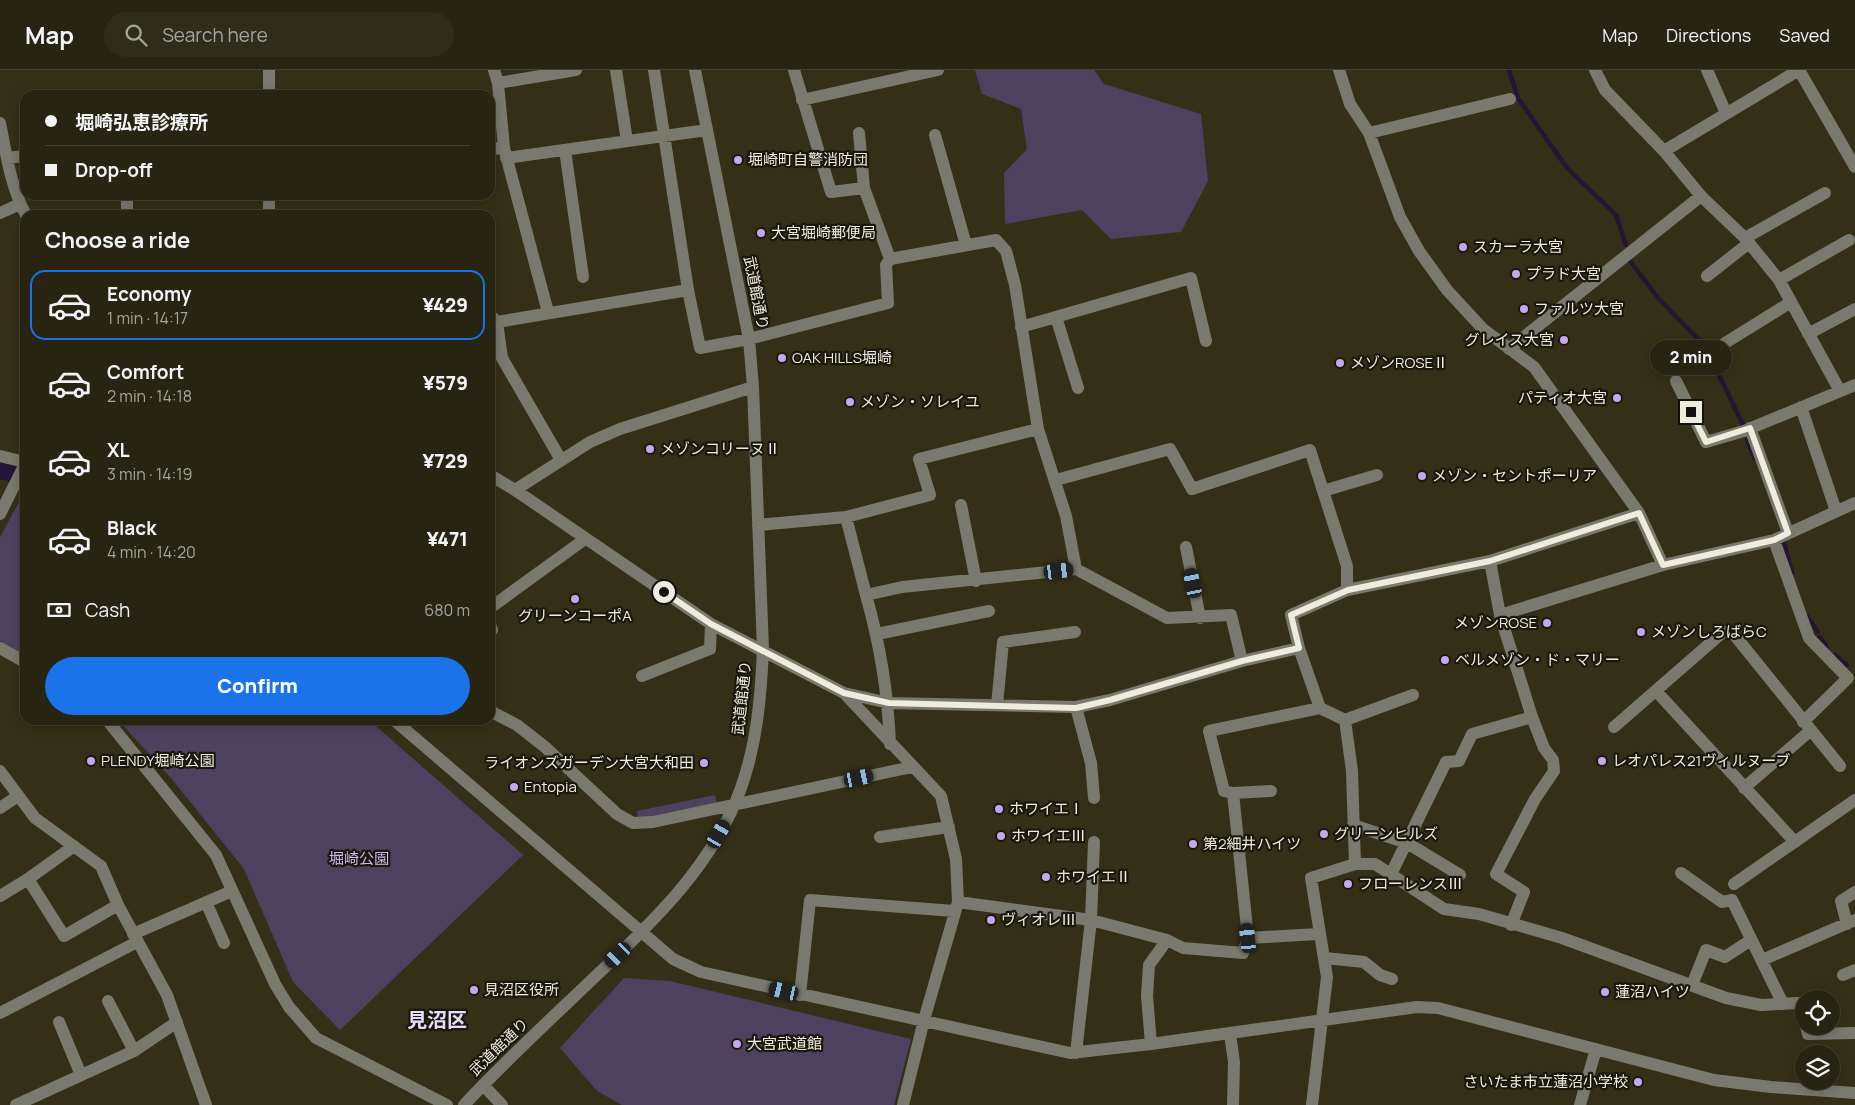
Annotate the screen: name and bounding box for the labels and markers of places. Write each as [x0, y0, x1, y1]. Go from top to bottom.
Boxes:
place label: 堀崎町自警消防団 [748, 149, 868, 170]
marker: 堀崎町自警消防団 [732, 154, 744, 166]
place label: 大宮堀崎郵便局 [771, 222, 876, 243]
marker: 大宮堀崎郵便局 [755, 227, 767, 239]
place label: スカーラ大宮 [1473, 236, 1563, 257]
marker: スカーラ大宮 [1457, 241, 1469, 253]
place label: プラド大宮 [1526, 263, 1601, 284]
marker: プラド大宮 [1510, 268, 1522, 280]
place label: ファルツ大宮 [1534, 298, 1624, 319]
marker: ファルツ大宮 [1518, 303, 1530, 315]
place label: グレイス大宮 [1464, 329, 1554, 350]
marker: グレイス大宮 [1558, 334, 1570, 346]
place label: OAK HILLS堀崎 [792, 347, 892, 368]
marker: OAK HILLS堀崎 [776, 352, 788, 364]
place label: メゾンROSEⅡ [1350, 352, 1448, 373]
marker: メゾンROSEⅡ [1334, 357, 1346, 369]
place label: パティオ大宮 [1518, 387, 1607, 408]
place label: メゾン・ソレイユ [860, 391, 980, 412]
marker: パティオ大宮 [1611, 392, 1623, 404]
marker: メゾン・ソレイユ [844, 396, 856, 408]
place label: メゾンコリーヌⅡ [660, 438, 780, 459]
marker: メゾンコリーヌⅡ [644, 443, 656, 455]
place label: メゾン・セントポーリア [1432, 465, 1597, 486]
marker: メゾン・セントポーリア [1416, 470, 1428, 482]
marker: グリーンコーポA [569, 593, 581, 605]
place label: グリーンコーポA [518, 605, 632, 626]
place label: メゾンROSE [1454, 612, 1537, 633]
marker: メゾンROSE [1541, 617, 1553, 629]
place label: メゾンしろばらC [1651, 621, 1767, 642]
marker: メゾンしろばらC [1635, 626, 1647, 638]
place label: ベルメゾン・ド・マリー [1455, 649, 1620, 670]
marker: ベルメゾン・ド・マリー [1439, 654, 1451, 666]
place label: PLENDY堀崎公園 [101, 750, 215, 771]
place label: レオパレス21ヴィルヌーブ [1612, 750, 1791, 771]
place label: ライオンズガーデン大宮大和田 [484, 752, 694, 773]
marker: PLENDY堀崎公園 [85, 755, 97, 767]
marker: レオパレス21ヴィルヌーブ [1596, 755, 1608, 767]
marker: ライオンズガーデン大宮大和田 [698, 757, 710, 769]
place label: Entopia [524, 776, 577, 797]
marker: Entopia [508, 781, 520, 793]
place label: ホワイエⅠ [1009, 798, 1084, 819]
marker: ホワイエⅠ [993, 803, 1005, 815]
place label: グリーンヒルズ [1334, 823, 1438, 844]
place label: ホワイエⅢ [1011, 825, 1086, 846]
marker: グリーンヒルズ [1318, 828, 1330, 840]
marker: ホワイエⅢ [995, 830, 1007, 842]
place label: 第2細井ハイツ [1203, 833, 1301, 854]
marker: 第2細井ハイツ [1187, 838, 1199, 850]
place label: ホワイエⅡ [1056, 866, 1131, 887]
marker: ホワイエⅡ [1040, 871, 1052, 883]
place label: フローレンスⅢ [1358, 873, 1463, 894]
marker: フローレンスⅢ [1342, 878, 1354, 890]
place label: ヴィオレⅢ [1001, 909, 1076, 930]
marker: ヴィオレⅢ [985, 914, 997, 926]
place label: 見沼区役所 [484, 979, 559, 1000]
place label: 蓮沼ハイツ [1615, 981, 1690, 1002]
marker: 見沼区役所 [468, 984, 480, 996]
marker: 蓮沼ハイツ [1599, 986, 1611, 998]
place label: 大宮武道館 [747, 1033, 822, 1054]
marker: 大宮武道館 [731, 1038, 743, 1050]
place label: さいたま市立蓮沼小学校 [1463, 1071, 1628, 1092]
marker: さいたま市立蓮沼小学校 [1632, 1076, 1644, 1088]

